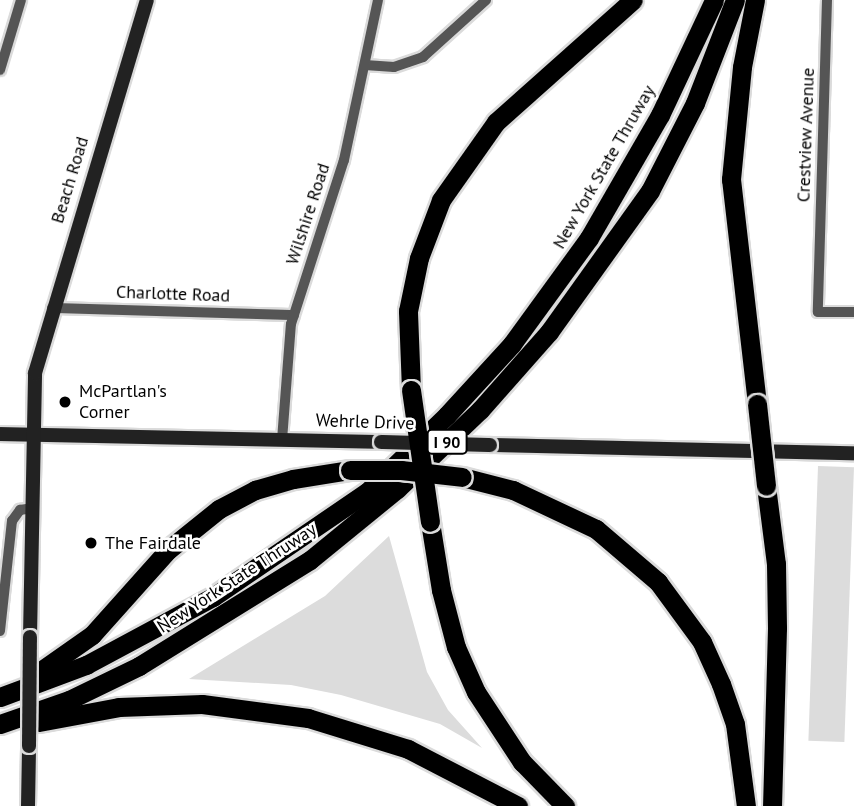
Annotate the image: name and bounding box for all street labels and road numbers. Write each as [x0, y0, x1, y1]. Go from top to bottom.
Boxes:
street label: Crestview Avenue [793, 67, 819, 203]
street label: New York State Thruway [548, 80, 660, 254]
street label: Beach Road [47, 134, 93, 226]
street label: Wilshire Road [281, 161, 335, 267]
street label: Charlotte Road [116, 281, 230, 307]
street label: Wehrle Drive [315, 409, 415, 435]
road number: I 90 [426, 430, 468, 454]
street label: New York State Thruway [153, 518, 321, 638]

